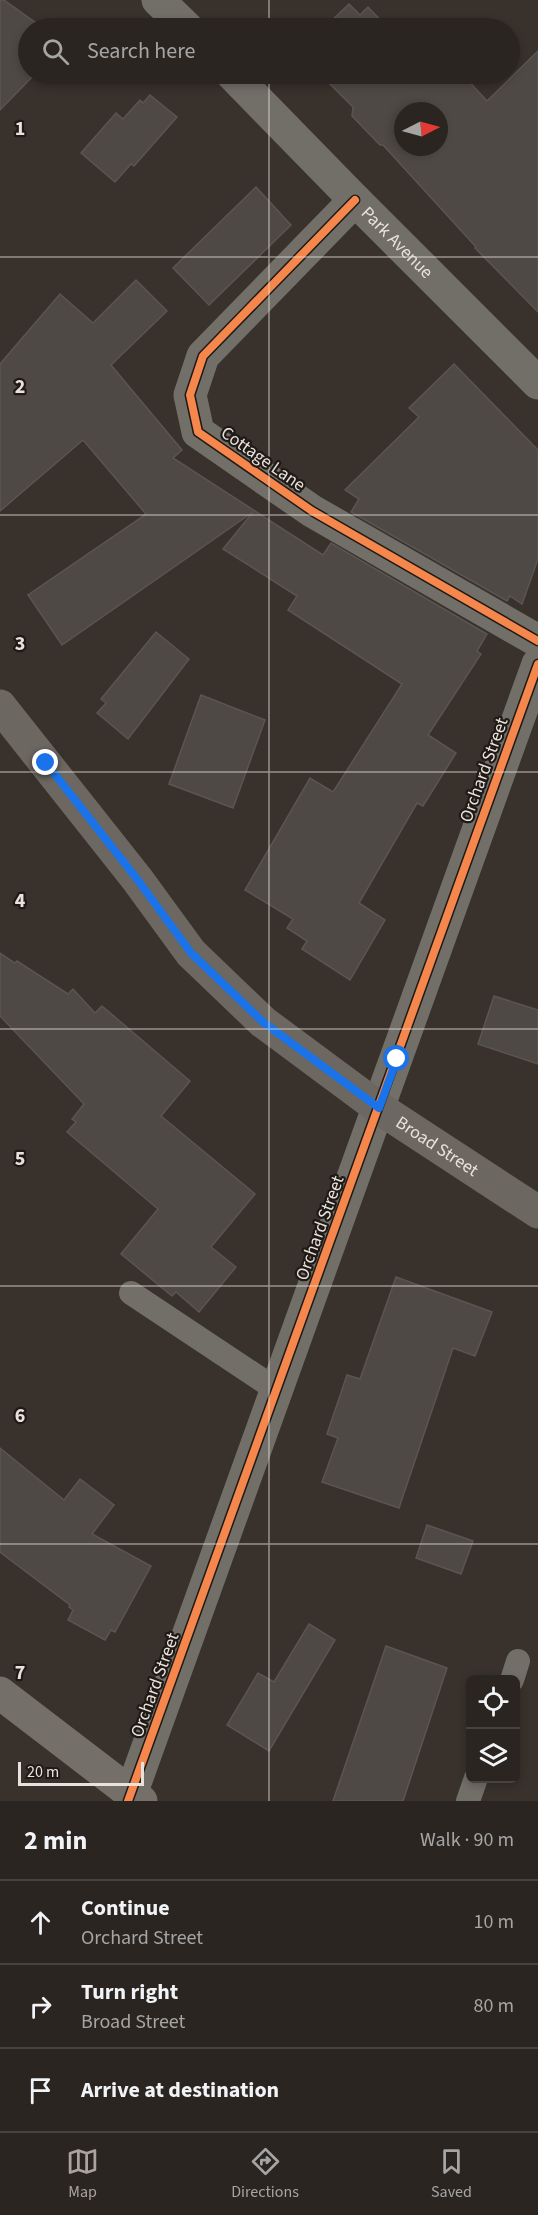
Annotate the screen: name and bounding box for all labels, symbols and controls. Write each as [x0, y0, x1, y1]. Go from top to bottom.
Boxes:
search box [18, 18, 520, 84]
icon: search [39, 35, 72, 68]
text: Search here [87, 35, 195, 67]
north arrow [394, 102, 448, 156]
text: 1 [15, 115, 25, 143]
street label: Park Avenue [356, 201, 439, 284]
text: 2 [15, 373, 25, 401]
street label: Cottage Lane [216, 421, 310, 497]
text: 3 [15, 630, 25, 658]
street label: Orchard Street [453, 714, 515, 826]
route end [32, 749, 58, 775]
text: 4 [15, 887, 26, 915]
route start [383, 1045, 409, 1071]
street label: Broad Street [391, 1110, 483, 1182]
text: 5 [15, 1145, 25, 1173]
street label: Orchard Street [289, 1172, 351, 1284]
text: 6 [15, 1402, 25, 1430]
street label: Orchard Street [124, 1629, 186, 1741]
text: 7 [15, 1659, 25, 1687]
map controls [466, 1675, 520, 1783]
button: locate [466, 1675, 520, 1729]
button: layers [466, 1729, 520, 1783]
scale bar [18, 1759, 144, 1786]
text: 20 m [27, 1761, 59, 1783]
text: 2 min [24, 1822, 87, 1859]
text: Walk · 90 m [420, 1826, 514, 1854]
text: Continue [81, 1892, 170, 1924]
icon: ahead [24, 1906, 57, 1939]
text: 10 m [474, 1908, 514, 1936]
text: Orchard Street [81, 1924, 203, 1952]
text: Turn right [81, 1976, 178, 2008]
icon: right [24, 1990, 57, 2023]
text: 80 m [474, 1992, 514, 2020]
text: Broad Street [81, 2008, 185, 2036]
icon: arrive [24, 2074, 57, 2107]
text: Arrive at destination [81, 2074, 279, 2106]
tab: Map [66, 2145, 99, 2203]
tab: Directions [231, 2145, 299, 2203]
tab: Saved [431, 2145, 472, 2203]

